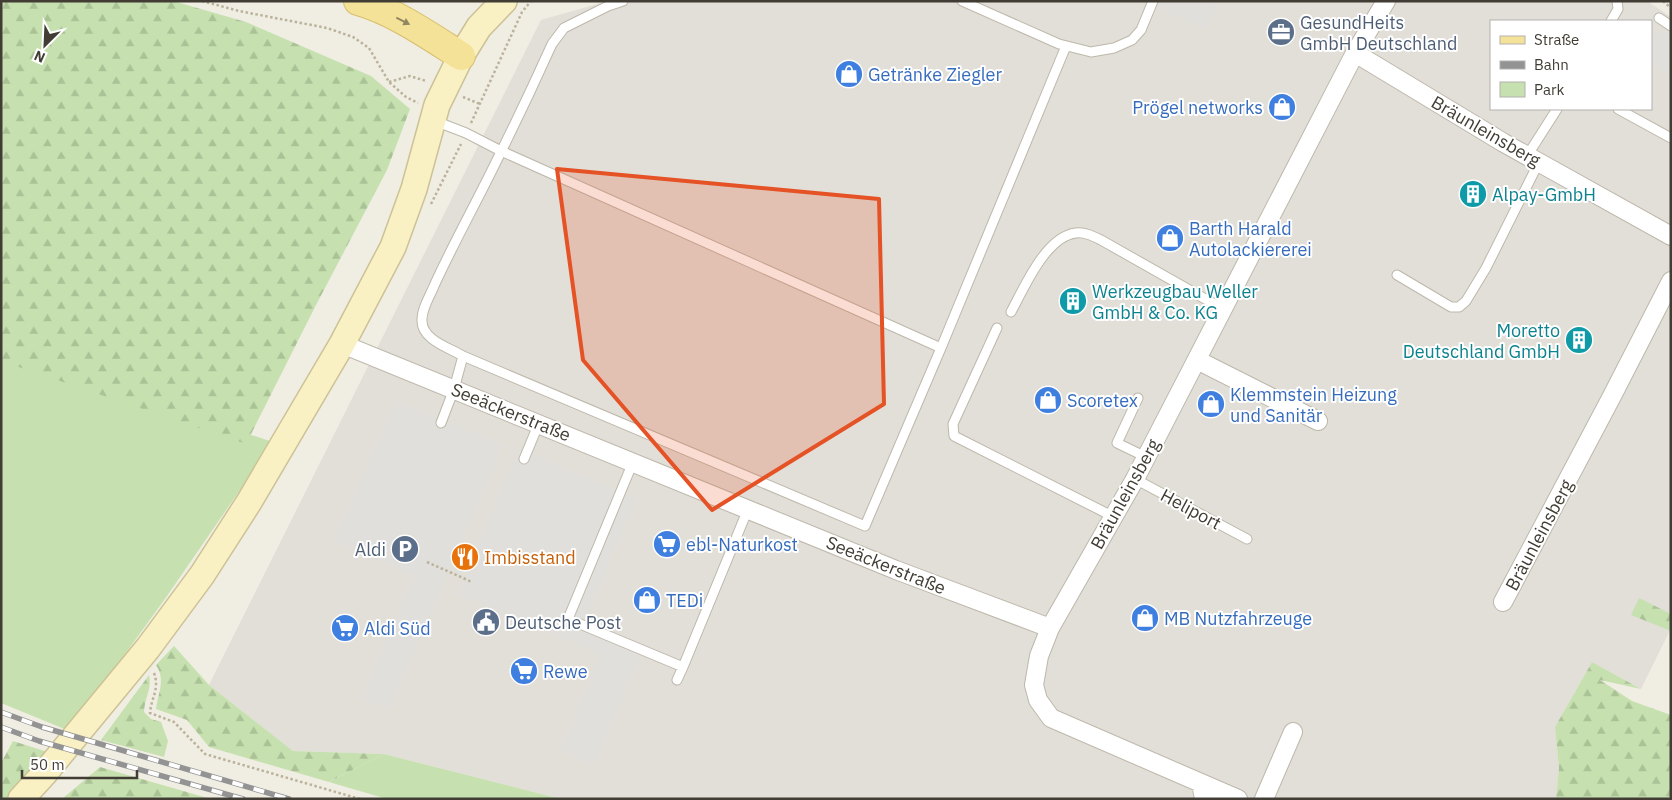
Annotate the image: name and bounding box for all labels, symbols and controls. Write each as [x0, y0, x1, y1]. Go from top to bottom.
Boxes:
place label: GesundHeits GmbH Deutschland [1300, 11, 1457, 55]
one-way arrow [395, 17, 410, 25]
office icon: GesundHeits GmbH Deutschland [1266, 17, 1296, 47]
north arrow [20, 20, 70, 70]
legend [1490, 20, 1652, 110]
text: Straße [1534, 30, 1579, 49]
text: N [31, 47, 48, 67]
text: Bahn [1534, 55, 1569, 74]
shop icon: Getränke Ziegler [834, 59, 864, 89]
place label: Getränke Ziegler [868, 63, 1002, 86]
text: Park [1534, 80, 1564, 99]
street label: Bräunleinsberg [1427, 90, 1545, 172]
shop icon: Prögel networks [1267, 92, 1297, 122]
place label: Prögel networks [1132, 96, 1263, 119]
building icon: Alpay-GmbH [1458, 179, 1488, 209]
place label: Alpay-GmbH [1492, 183, 1596, 206]
place label: Barth Harald Autolackiererei [1189, 217, 1312, 261]
shop icon: Barth Harald Autolackiererei [1155, 223, 1185, 253]
place label: Werkzeugbau Weller GmbH & Co. KG [1092, 280, 1258, 324]
building icon: Werkzeugbau Weller GmbH & Co. KG [1058, 286, 1088, 316]
place label: Moretto Deutschland GmbH [1403, 319, 1560, 363]
building icon: Moretto Deutschland GmbH [1564, 325, 1594, 355]
street label: Seeäckerstraße [448, 378, 574, 447]
place label: Klemmstein Heizung und Sanitär [1230, 383, 1397, 427]
shop icon: Scoretex [1033, 385, 1063, 415]
place label: Scoretex [1067, 389, 1138, 412]
shop icon: Klemmstein Heizung und Sanitär [1196, 389, 1226, 419]
street label: Bräunleinsberg [1085, 434, 1165, 553]
street label: Bräunleinsberg [1500, 475, 1578, 595]
street label: Heliport [1157, 483, 1225, 535]
supermarket icon: ebl-Naturkost [652, 529, 682, 559]
street label: Seeäckerstraße [823, 531, 949, 600]
place label: ebl-Naturkost [686, 533, 798, 556]
parking icon: Aldi [390, 534, 420, 564]
place label: Aldi [355, 538, 386, 561]
restaurant icon: Imbisstand [450, 542, 480, 572]
place label: Imbisstand [484, 546, 576, 569]
shop icon: TEDi [632, 585, 662, 615]
place label: TEDi [666, 589, 703, 612]
shop icon: MB Nutzfahrzeuge [1130, 603, 1160, 633]
public building icon: Deutsche Post [471, 607, 501, 637]
place label: MB Nutzfahrzeuge [1164, 607, 1312, 630]
place label: Deutsche Post [505, 611, 621, 634]
supermarket icon: Aldi Süd [330, 613, 360, 643]
place label: Aldi Süd [364, 617, 431, 640]
supermarket icon: Rewe [509, 656, 539, 686]
place label: Rewe [543, 660, 588, 683]
scale bar [22, 748, 138, 780]
text: 50 m [30, 755, 65, 774]

